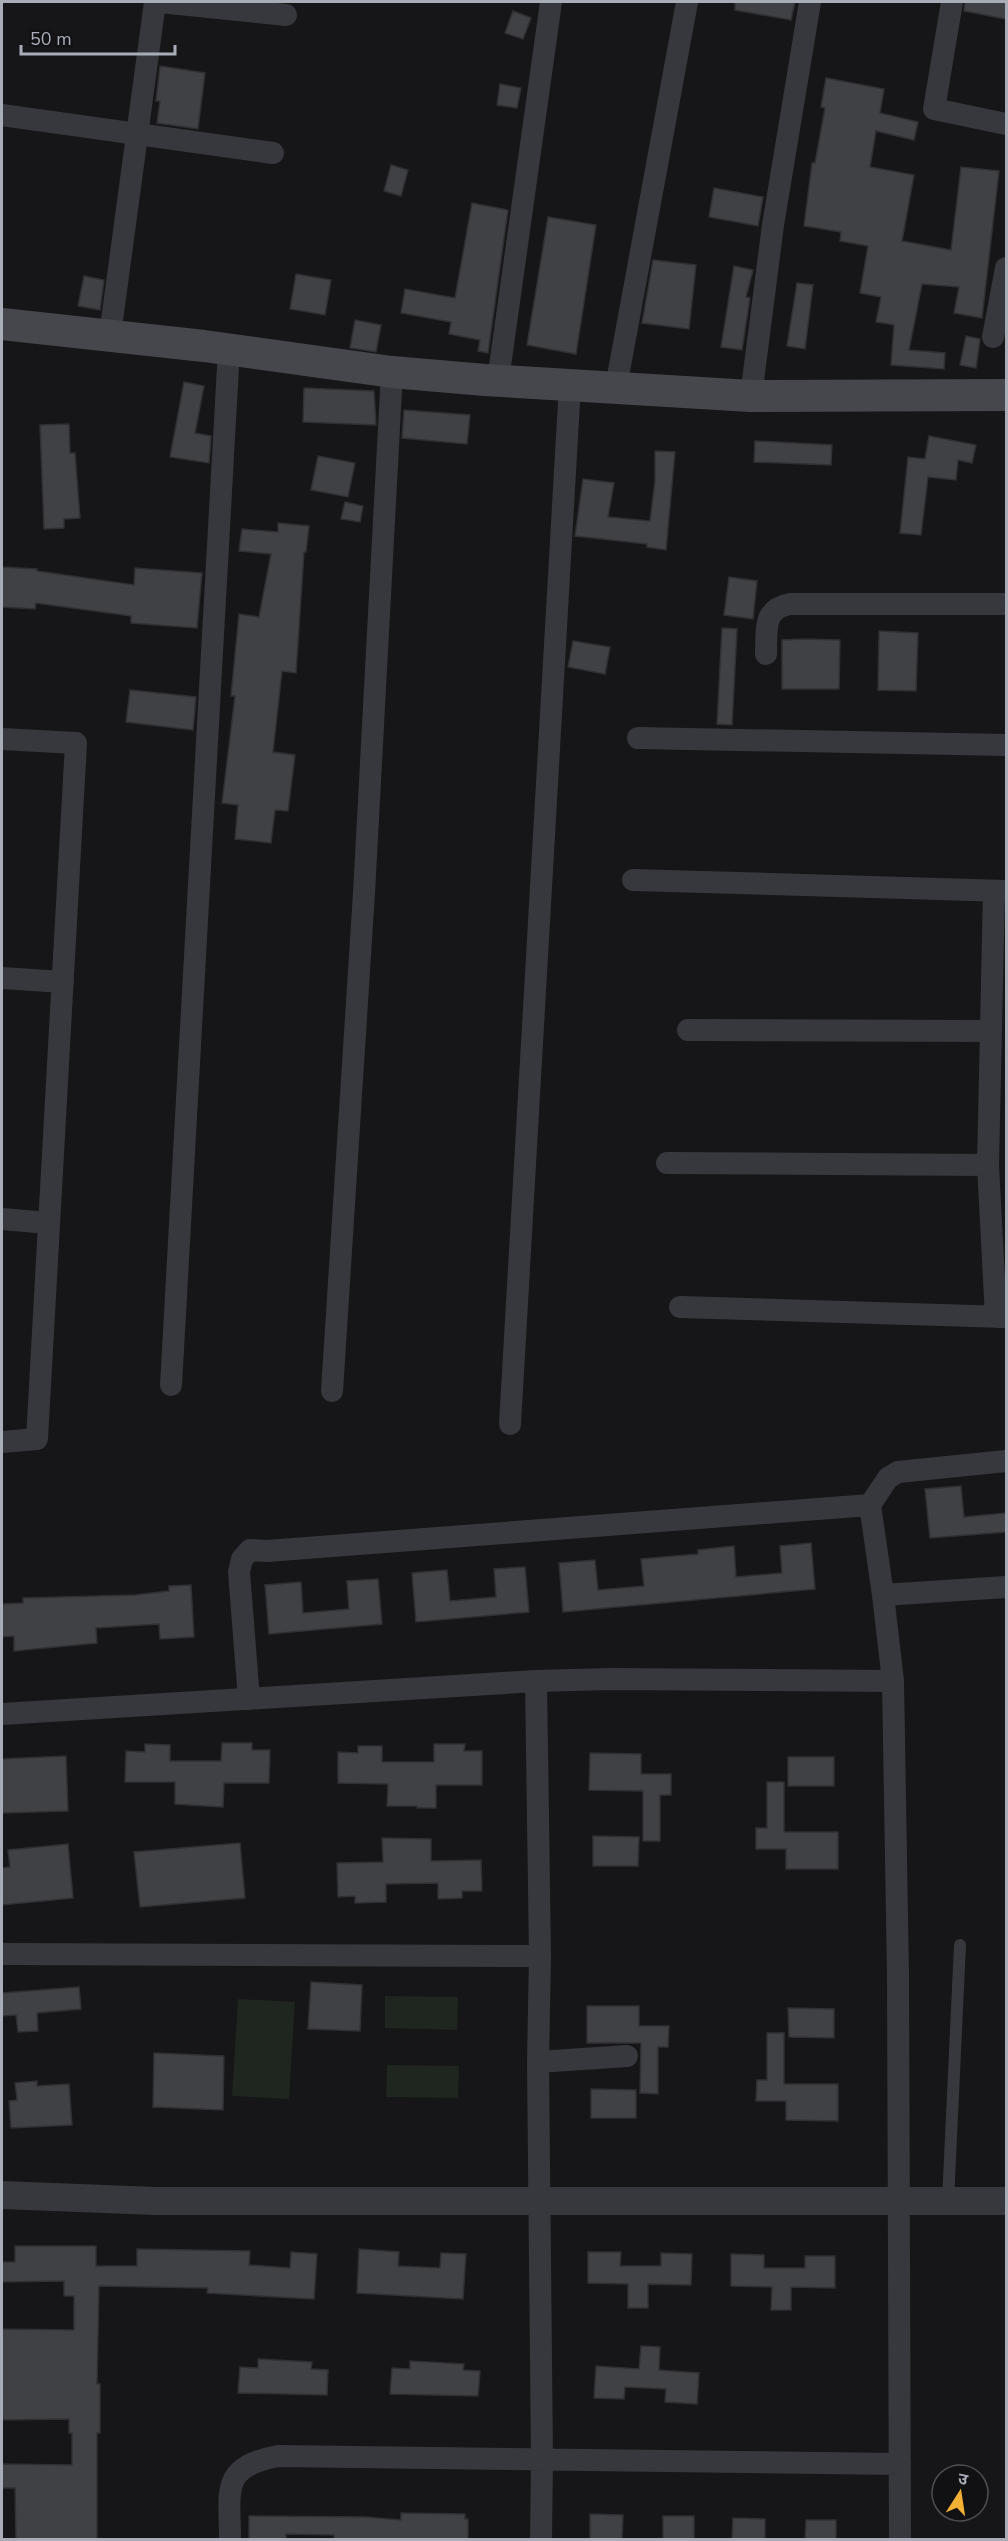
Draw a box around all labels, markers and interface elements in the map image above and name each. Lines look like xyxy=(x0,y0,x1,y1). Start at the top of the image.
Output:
scale bar xyxy=(21,18,176,56)
text: 50 m xyxy=(30,27,72,51)
north arrow xyxy=(930,2463,990,2523)
text: उ xyxy=(956,2468,970,2491)

